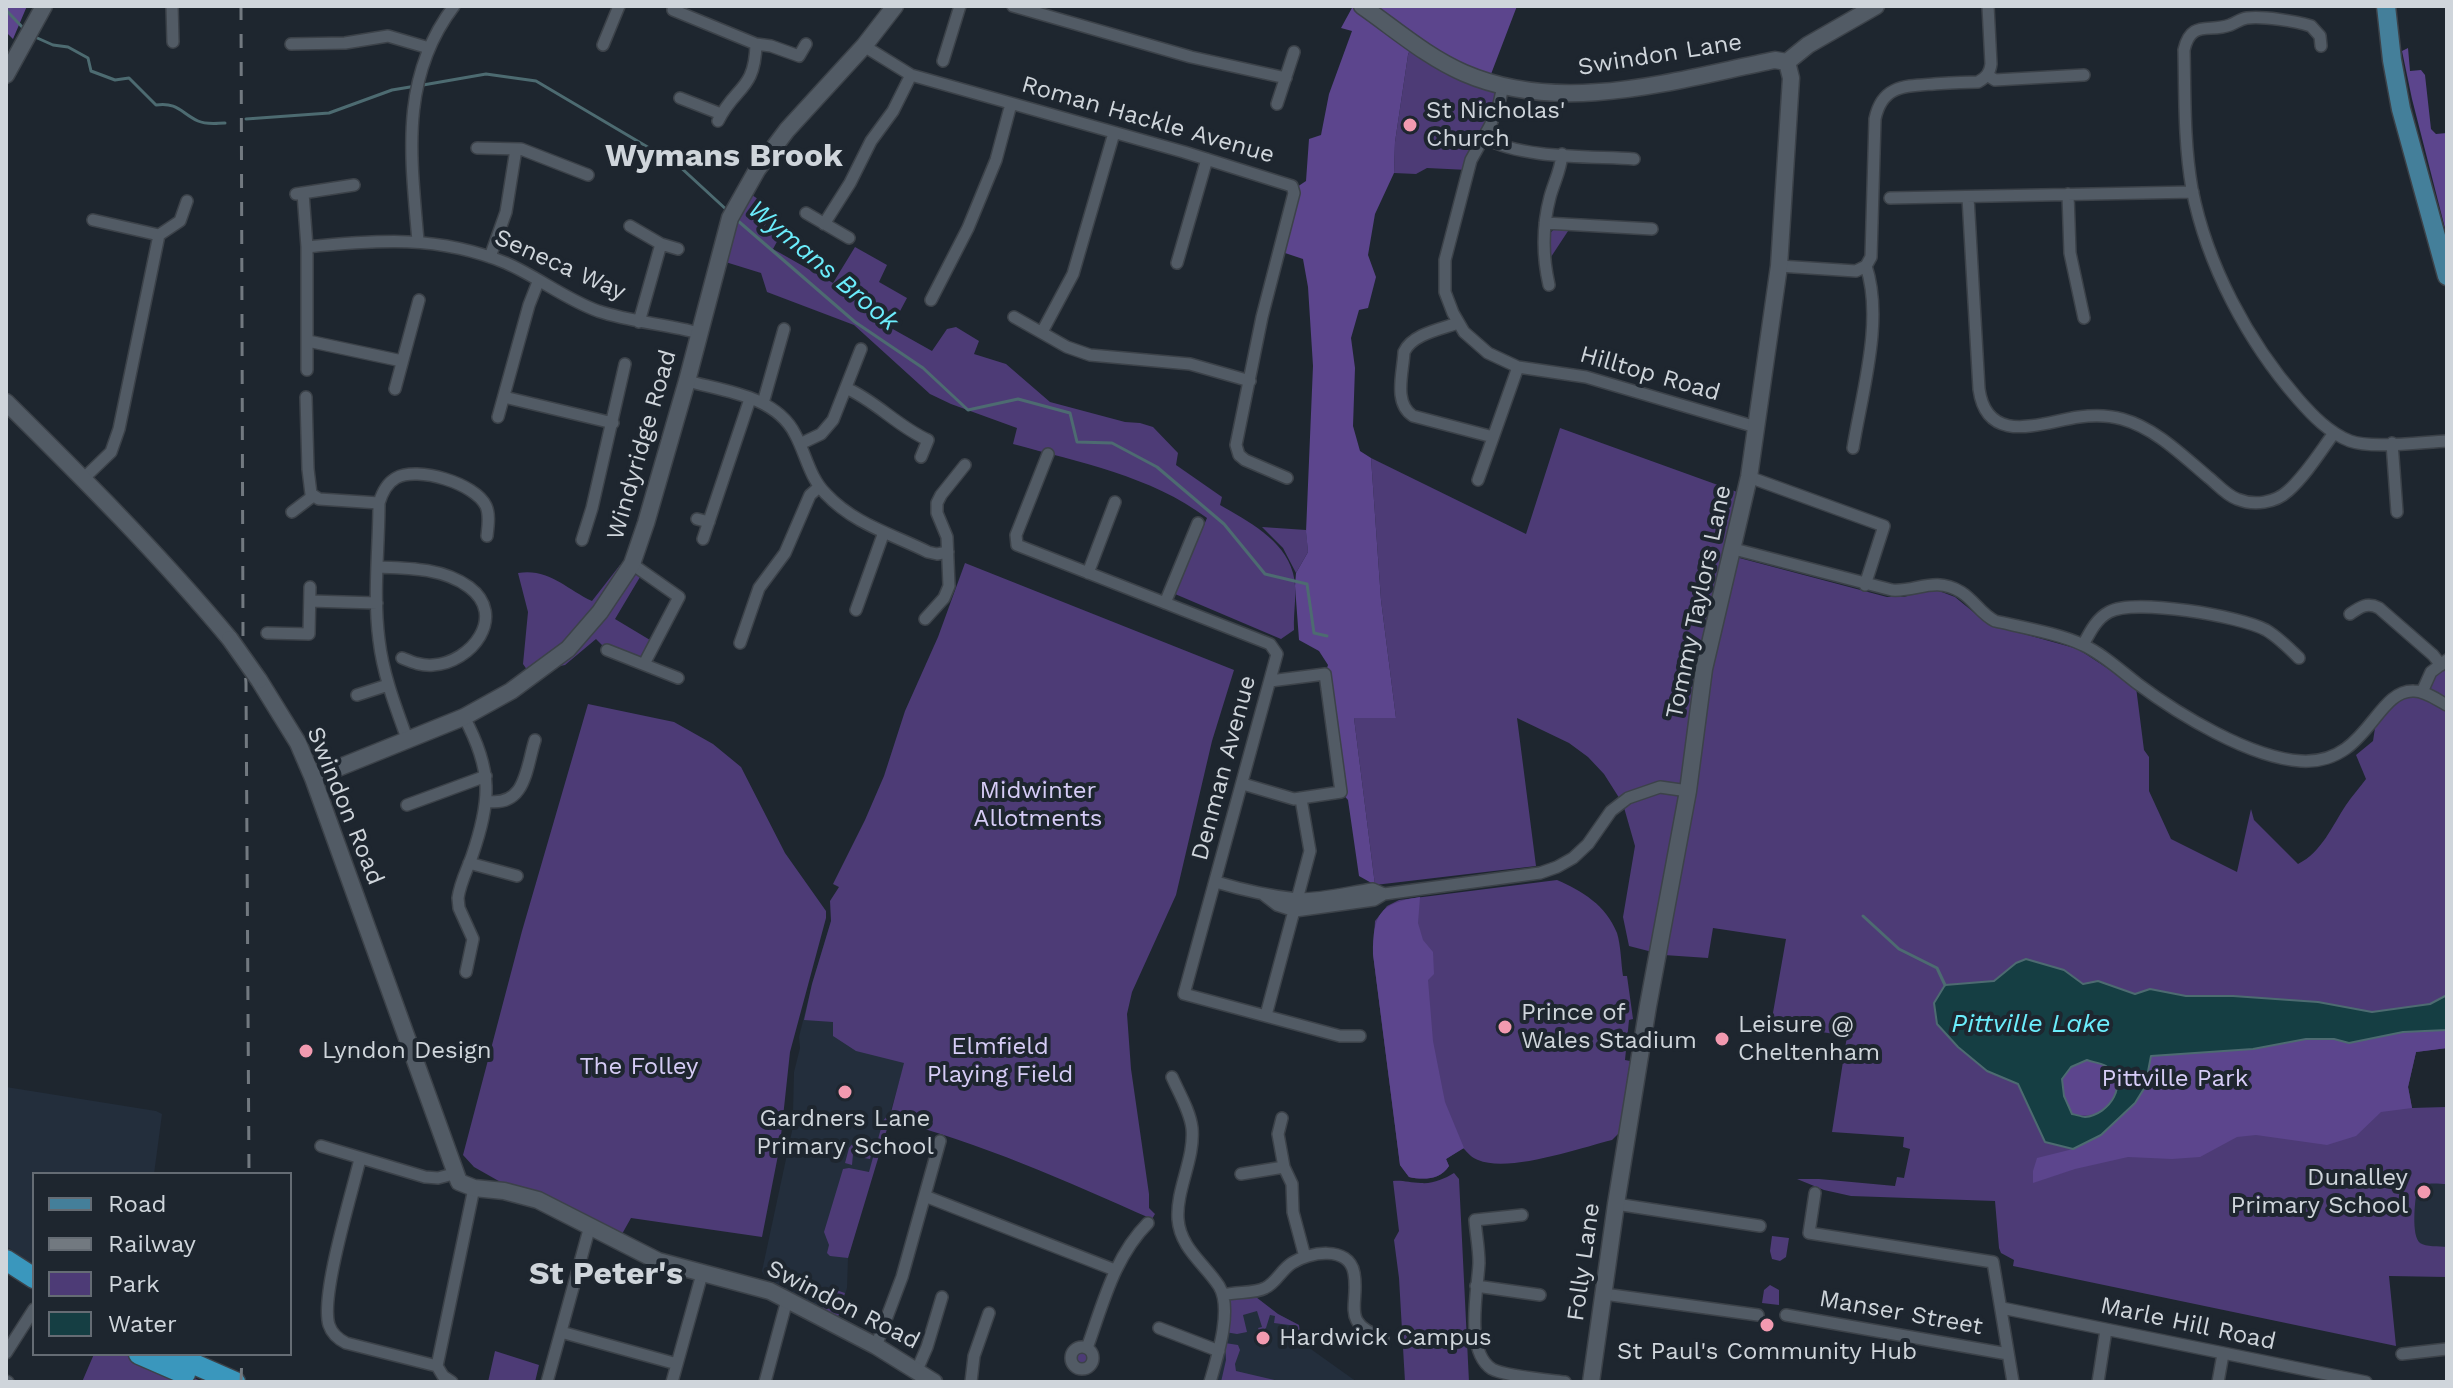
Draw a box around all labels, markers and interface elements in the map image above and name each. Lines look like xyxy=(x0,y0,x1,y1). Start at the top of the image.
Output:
street label: Swindon Lane xyxy=(1576,28,1744,82)
street label: Roman Hackle Avenue xyxy=(1018,70,1278,170)
place label: St Nicholas' Church xyxy=(1426,97,1565,153)
marker: St Nicholas' Church xyxy=(1401,116,1419,134)
district label: Wymans Brook xyxy=(605,138,843,176)
water label: Wymans Brook xyxy=(741,194,905,338)
street label: Seneca Way xyxy=(490,223,630,307)
street label: Hilltop Road xyxy=(1577,340,1723,408)
street label: Windyridge Road xyxy=(601,347,683,543)
street label: Tommy Taylors Lane xyxy=(1660,483,1738,721)
street label: Denman Avenue xyxy=(1185,672,1263,864)
street label: Swindon Road xyxy=(300,723,390,889)
park label: Midwinter Allotments xyxy=(974,777,1102,833)
place label: Prince of Wales Stadium xyxy=(1521,999,1697,1055)
water label: Pittville Lake xyxy=(1951,1008,2111,1040)
place label: Leisure @ Cheltenham xyxy=(1738,1011,1880,1067)
marker: Prince of Wales Stadium xyxy=(1496,1018,1514,1036)
marker: Leisure @ Cheltenham xyxy=(1713,1030,1731,1048)
park label: Elmfield Playing Field xyxy=(927,1033,1073,1089)
place label: Lyndon Design xyxy=(322,1037,492,1065)
marker: Lyndon Design xyxy=(297,1042,315,1060)
park label: The Folley xyxy=(580,1053,698,1081)
park label: Pittville Park xyxy=(2102,1065,2248,1093)
marker: Gardners Lane Primary School xyxy=(836,1083,854,1101)
place label: Gardners Lane Primary School xyxy=(756,1105,934,1161)
place label: Dunalley Primary School xyxy=(2231,1164,2408,1220)
legend xyxy=(32,1172,292,1356)
marker: Dunalley Primary School xyxy=(2415,1183,2433,1201)
text: Road xyxy=(108,1190,167,1218)
street label: Folly Lane xyxy=(1561,1201,1607,1323)
text: Railway xyxy=(108,1230,196,1258)
street label: Swindon Road xyxy=(762,1254,924,1356)
district label: St Peter's xyxy=(529,1256,683,1294)
text: Park xyxy=(108,1270,160,1298)
street label: Manser Street xyxy=(1817,1284,1985,1342)
street label: Marle Hill Road xyxy=(2098,1291,2278,1357)
text: Water xyxy=(108,1310,177,1338)
marker: St Paul's Community Hub xyxy=(1758,1316,1776,1334)
place label: Hardwick Campus xyxy=(1279,1324,1492,1352)
marker: Hardwick Campus xyxy=(1254,1329,1272,1347)
place label: St Paul's Community Hub xyxy=(1617,1338,1917,1366)

